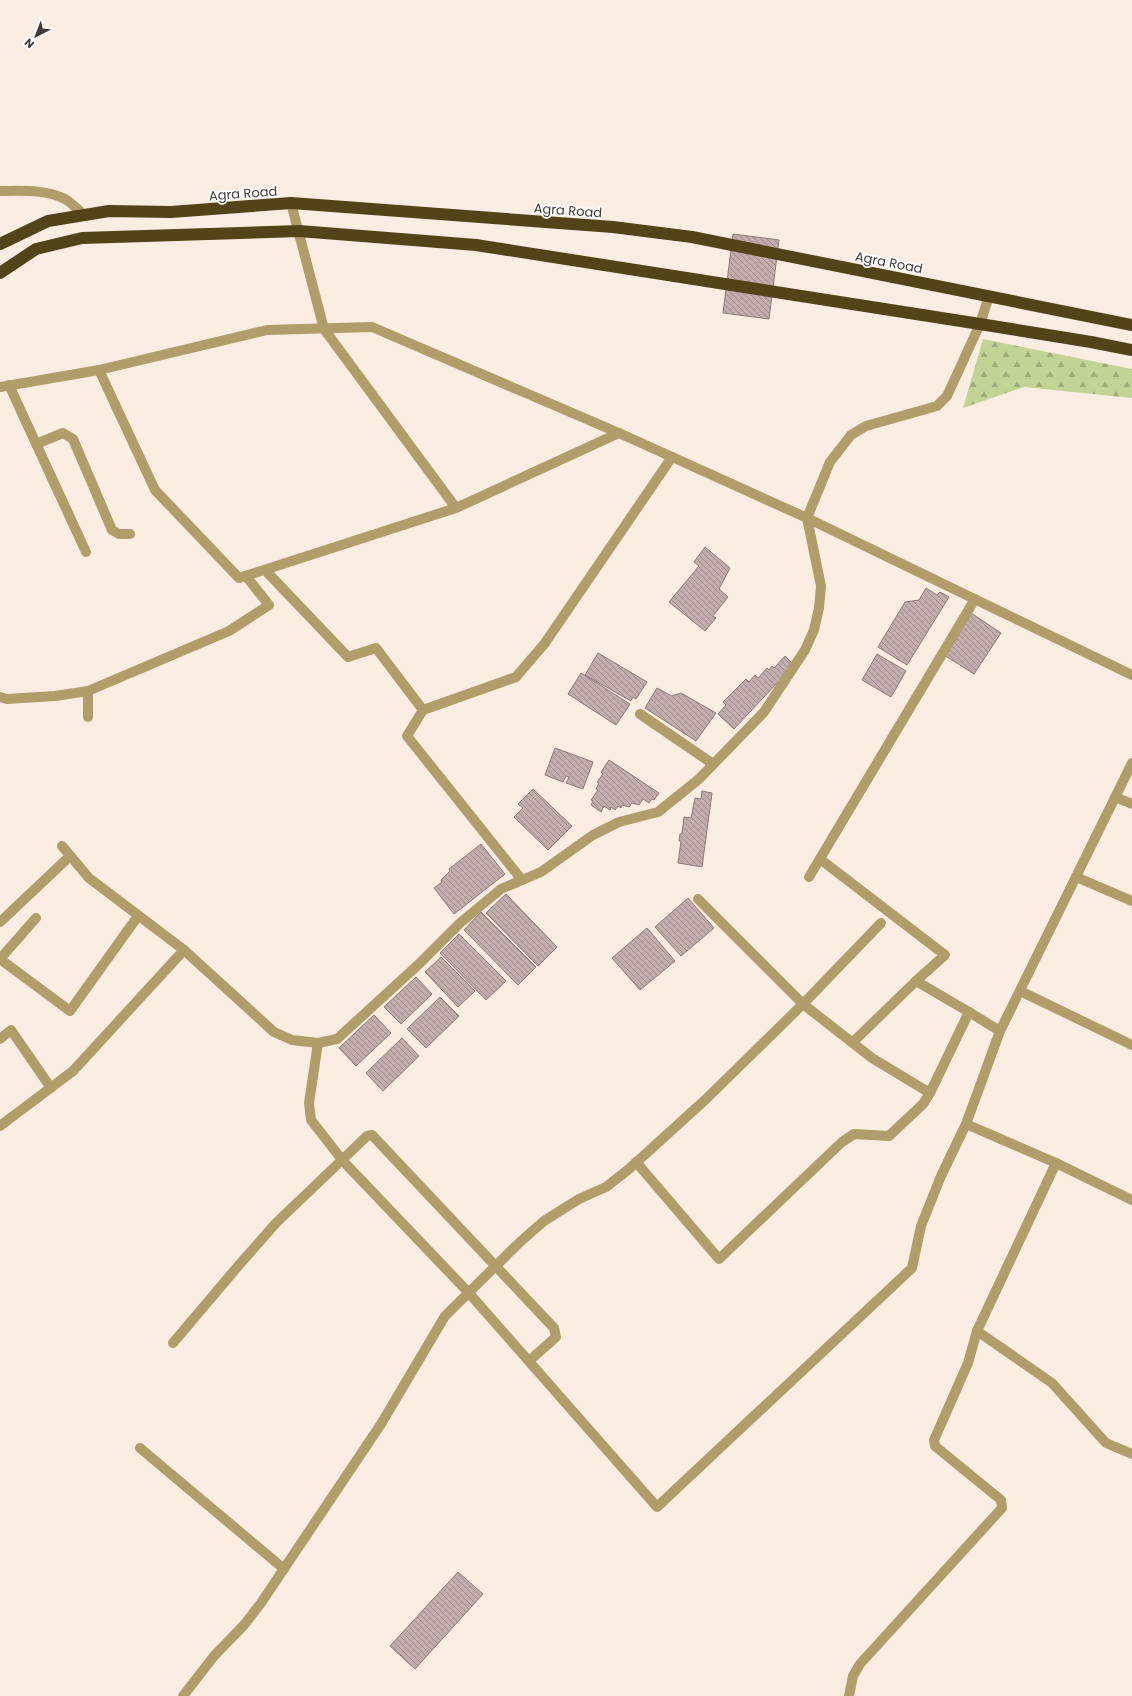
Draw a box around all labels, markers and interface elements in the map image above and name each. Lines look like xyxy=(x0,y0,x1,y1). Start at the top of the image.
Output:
north arrow xyxy=(16,16,56,56)
text: N xyxy=(21,35,38,52)
street label: Agra Road xyxy=(208,182,278,205)
street label: Agra Road xyxy=(533,199,603,222)
street label: Agra Road xyxy=(853,247,924,278)

